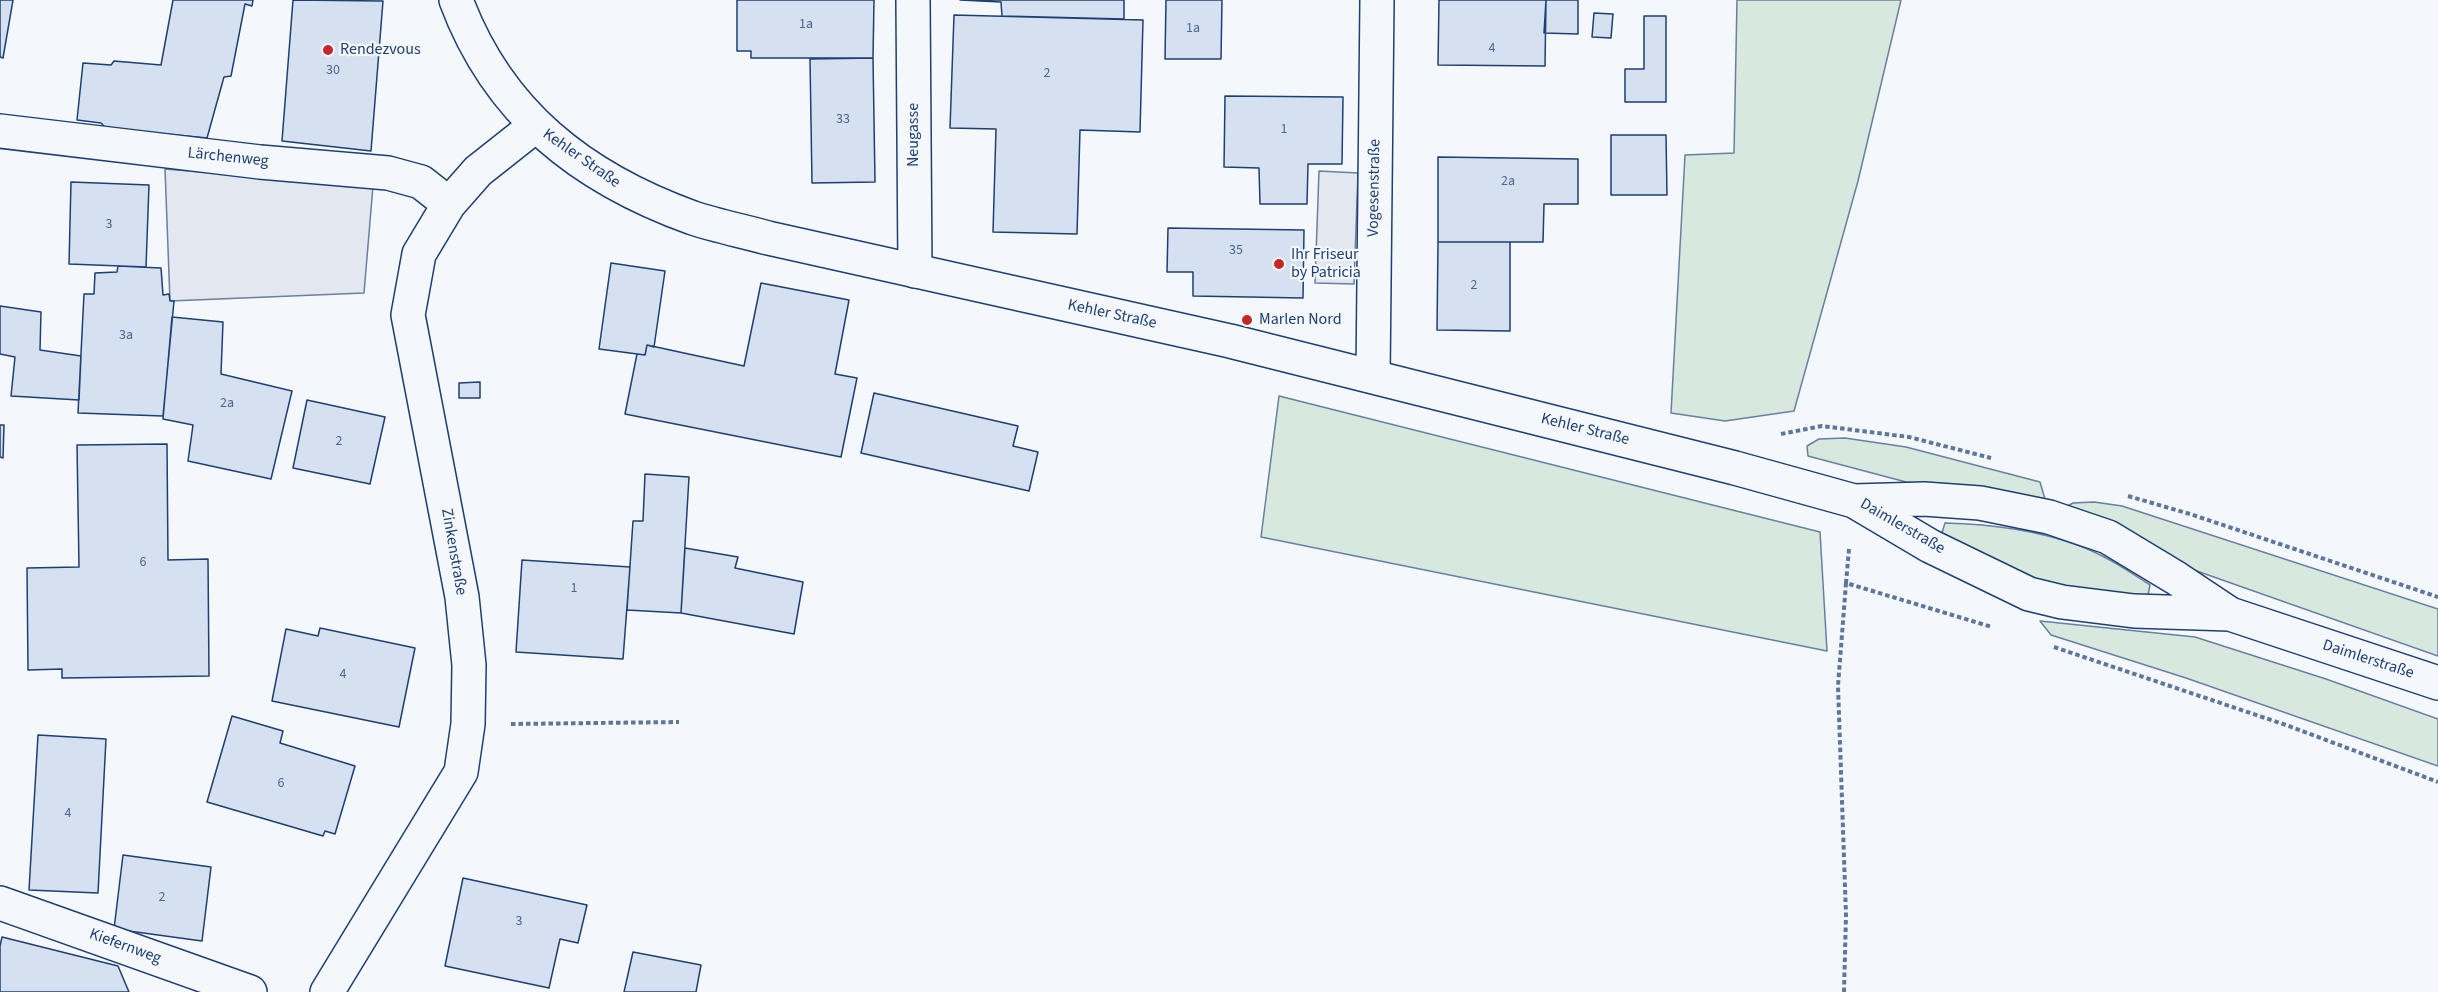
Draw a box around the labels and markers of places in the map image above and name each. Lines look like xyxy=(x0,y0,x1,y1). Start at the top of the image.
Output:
place label: Rendezvous xyxy=(340,40,421,60)
marker: Rendezvous xyxy=(321,43,335,57)
place label: Ihr Friseur by Patricia xyxy=(1291,245,1361,283)
marker: Ihr Friseur by Patricia xyxy=(1272,257,1286,271)
place label: Marlen Nord xyxy=(1259,310,1342,330)
marker: Marlen Nord xyxy=(1240,313,1254,327)

